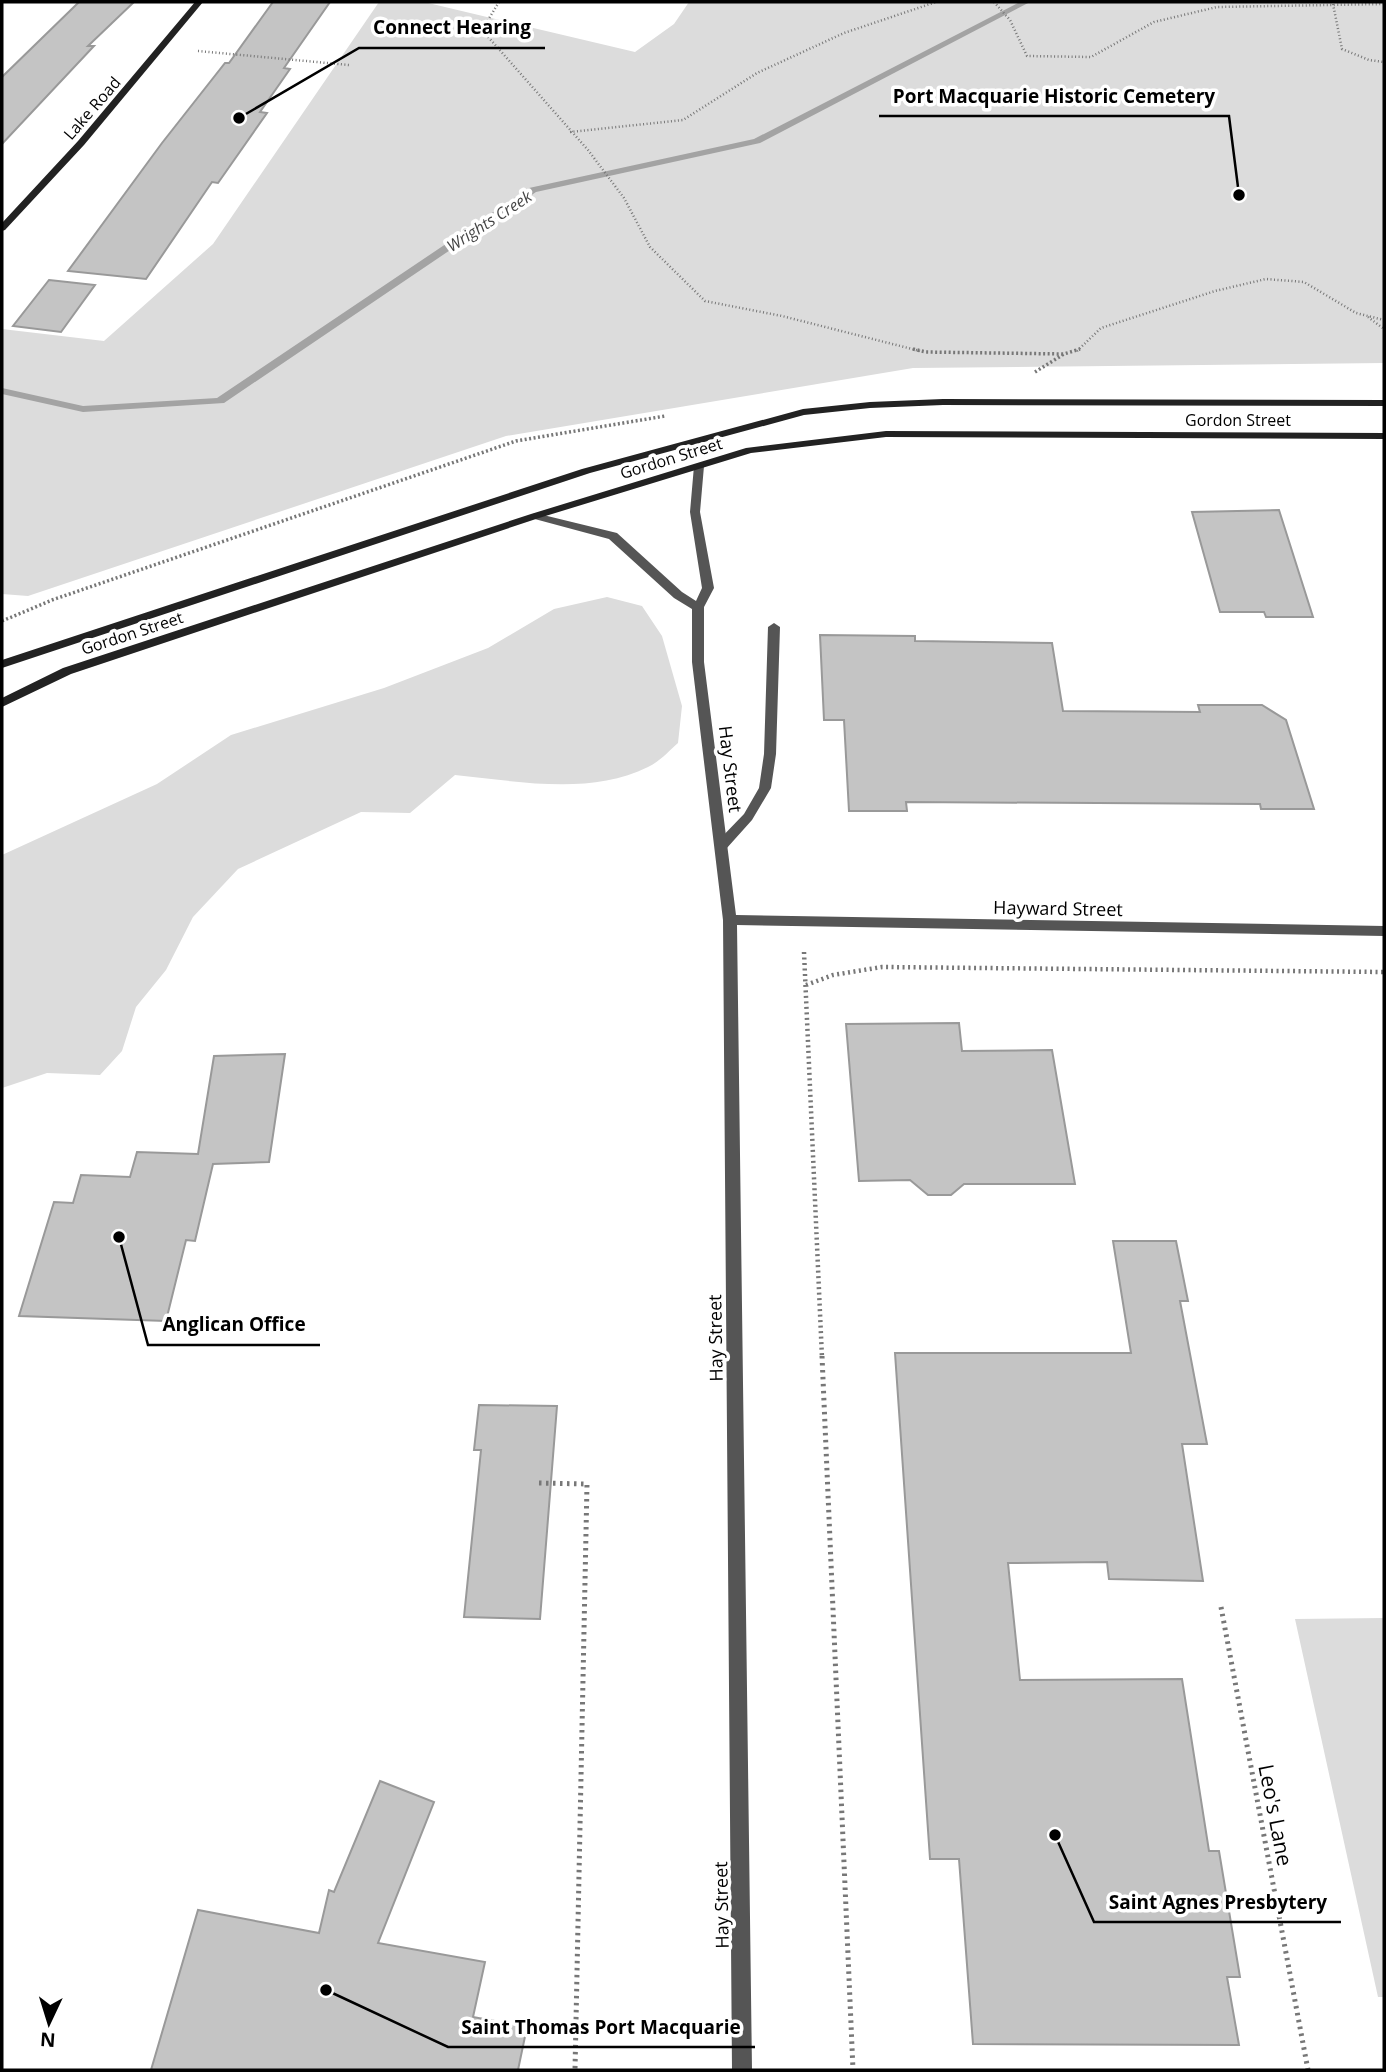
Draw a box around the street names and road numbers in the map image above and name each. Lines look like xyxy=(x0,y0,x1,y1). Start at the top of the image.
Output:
street label: Lake Road xyxy=(58,72,126,144)
street label: Gordon Street xyxy=(1185,409,1291,431)
street label: Gordon Street xyxy=(617,432,725,484)
street label: Gordon Street xyxy=(78,606,186,660)
street label: Hay Street xyxy=(714,724,748,814)
street label: Hayward Street xyxy=(993,895,1123,921)
street label: Hay Street xyxy=(702,1294,728,1382)
street label: Leo's Lane xyxy=(1252,1762,1300,1868)
street label: Hay Street xyxy=(708,1861,734,1949)

